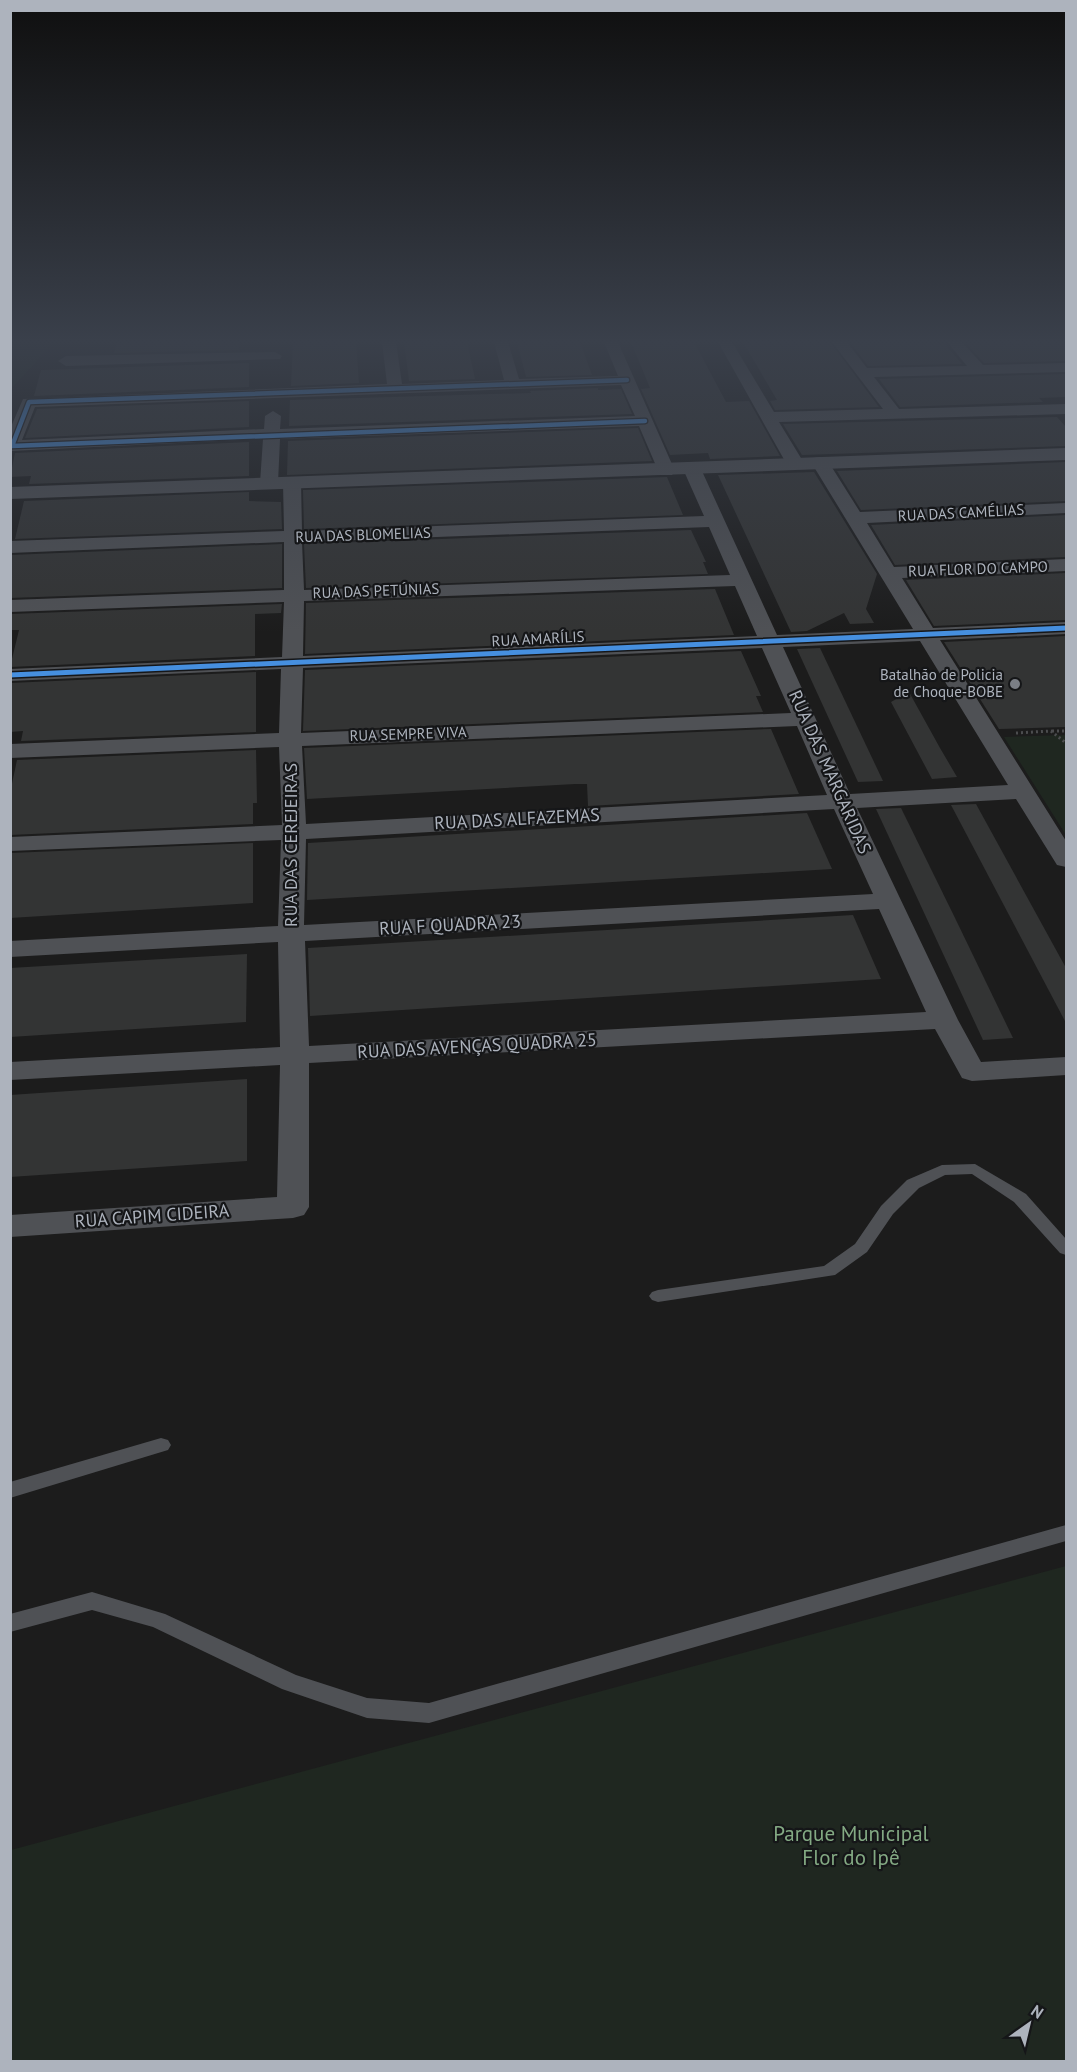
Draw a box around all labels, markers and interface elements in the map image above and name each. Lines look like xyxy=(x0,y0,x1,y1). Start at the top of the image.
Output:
street label: RUA DAS CAMÉLIAS xyxy=(897,500,1025,525)
street label: RUA DAS BLOMELIAS xyxy=(295,523,431,546)
street label: RUA FLOR DO CAMPO xyxy=(908,557,1048,580)
street label: RUA DAS PETÚNIAS xyxy=(312,579,440,602)
street label: RUA AMARÍLIS xyxy=(491,627,585,650)
place label: Batalhão de Policia de Choque-BOBE xyxy=(880,665,1003,701)
marker: Batalhão de Policia de Choque-BOBE xyxy=(1008,677,1022,691)
street label: RUA DAS MARGARIDAS xyxy=(784,686,877,857)
street label: RUA SEMPRE VIVA xyxy=(349,722,467,745)
street label: RUA DAS CEREJEIRAS xyxy=(279,763,302,927)
street label: RUA DAS ALFAZEMAS xyxy=(434,803,600,834)
street label: RUA F QUADRA 23 xyxy=(378,909,521,940)
street label: RUA DAS AVENÇAS QUADRA 25 xyxy=(357,1028,597,1063)
street label: RUA CAPIM CIDEIRA xyxy=(74,1199,230,1232)
park label: Parque Municipal Flor do Ipê xyxy=(773,1820,929,1871)
north arrow xyxy=(999,1994,1059,2054)
text: N xyxy=(1027,2000,1047,2023)

